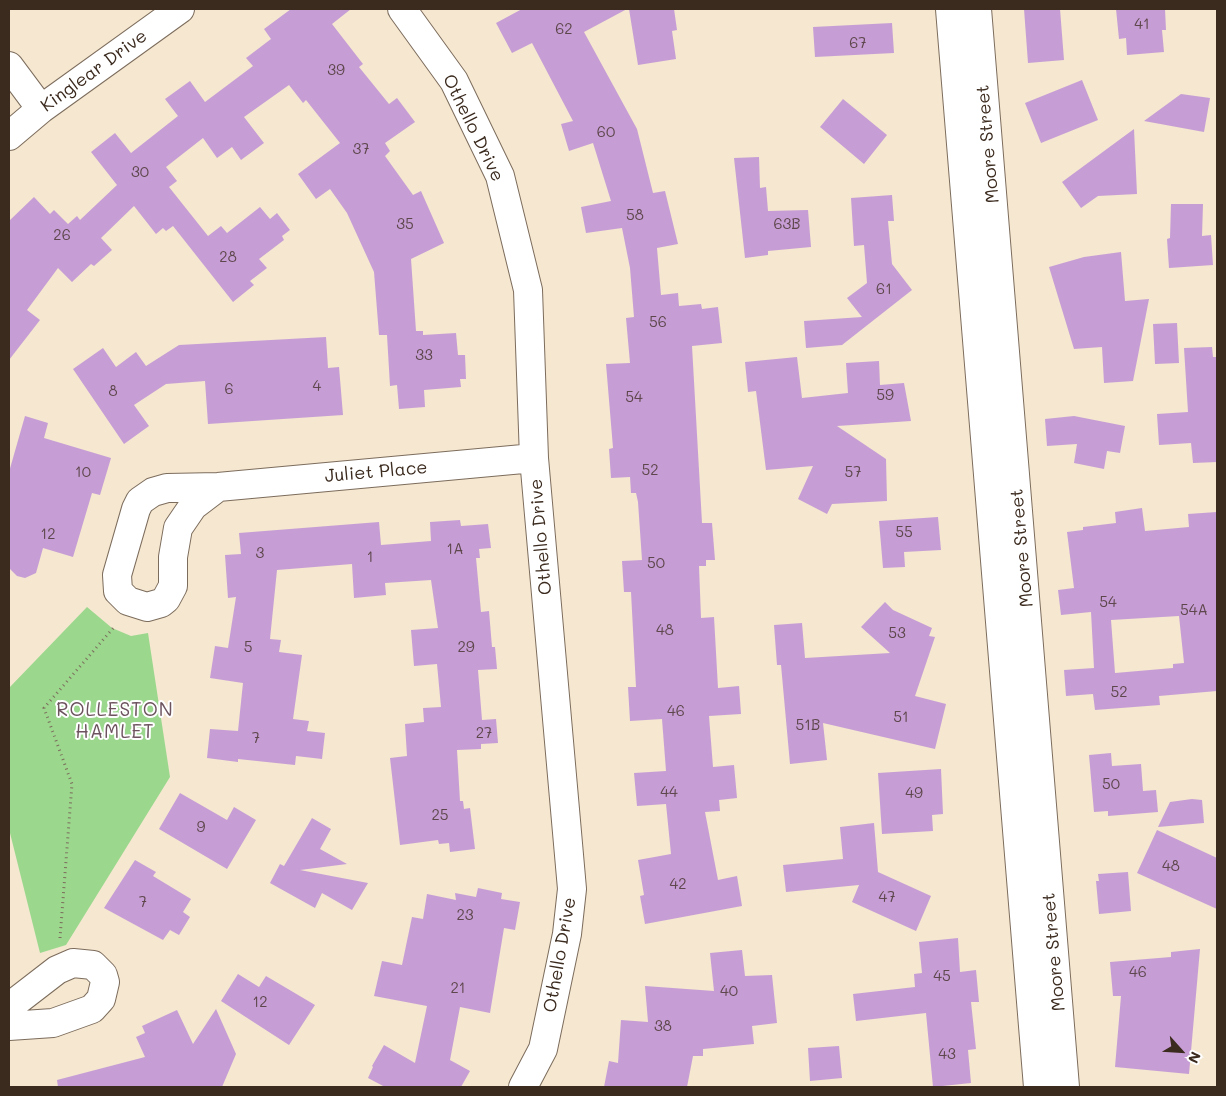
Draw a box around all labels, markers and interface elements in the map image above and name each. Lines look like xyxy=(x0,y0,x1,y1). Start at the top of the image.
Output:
house number: 41 xyxy=(1134,15,1150,33)
house number: 62 xyxy=(555,20,573,38)
street label: Kinglear Drive xyxy=(37,25,151,117)
house number: 67 xyxy=(849,34,867,52)
house number: 39 xyxy=(327,61,345,79)
street label: Othello Drive xyxy=(438,71,508,185)
street label: Moore Street xyxy=(972,84,1004,204)
house number: 60 xyxy=(597,123,615,141)
house number: 37 xyxy=(352,140,370,158)
house number: 30 xyxy=(131,163,149,181)
house number: 58 xyxy=(626,206,644,224)
house number: 35 xyxy=(396,215,414,233)
house number: 63B xyxy=(773,215,801,233)
house number: 26 xyxy=(53,226,71,244)
house number: 28 xyxy=(219,248,237,266)
house number: 61 xyxy=(876,280,892,298)
house number: 56 xyxy=(649,313,667,331)
house number: 33 xyxy=(415,346,433,364)
house number: 4 xyxy=(313,377,321,395)
house number: 6 xyxy=(224,380,234,398)
house number: 8 xyxy=(108,382,118,400)
house number: 59 xyxy=(876,386,894,404)
house number: 54 xyxy=(625,388,643,406)
street label: Juliet Place xyxy=(324,457,428,487)
house number: 52 xyxy=(641,461,659,479)
house number: 10 xyxy=(75,463,91,481)
house number: 57 xyxy=(844,463,862,481)
street label: Othello Drive xyxy=(525,478,557,596)
street label: Moore Street xyxy=(1006,488,1038,608)
house number: 55 xyxy=(895,523,913,541)
house number: 12 xyxy=(40,525,56,543)
house number: 1A xyxy=(446,540,464,558)
house number: 3 xyxy=(256,544,264,562)
house number: 1 xyxy=(367,548,373,566)
house number: 50 xyxy=(647,554,665,572)
house number: 54 xyxy=(1099,593,1117,611)
house number: 54A xyxy=(1180,601,1208,619)
house number: 48 xyxy=(656,621,674,639)
house number: 53 xyxy=(888,624,906,642)
house number: 5 xyxy=(244,638,252,656)
house number: 29 xyxy=(457,638,475,656)
house number: 52 xyxy=(1110,683,1128,701)
district label: ROLLESTON HAMLET xyxy=(55,699,175,743)
house number: 46 xyxy=(667,702,685,720)
house number: 51 xyxy=(893,708,909,726)
house number: 51B xyxy=(796,716,820,734)
house number: 27 xyxy=(476,724,492,742)
house number: 7 xyxy=(252,729,260,747)
house number: 50 xyxy=(1102,775,1120,793)
house number: 44 xyxy=(660,783,678,801)
house number: 49 xyxy=(905,784,923,802)
house number: 25 xyxy=(431,806,449,824)
house number: 9 xyxy=(197,818,205,836)
house number: 48 xyxy=(1162,857,1180,875)
house number: 42 xyxy=(669,875,687,893)
house number: 47 xyxy=(878,888,896,906)
street label: Moore Street xyxy=(1038,892,1070,1012)
house number: 7 xyxy=(139,893,147,911)
street label: Othello Drive xyxy=(539,896,581,1014)
house number: 23 xyxy=(456,906,474,924)
house number: 46 xyxy=(1129,963,1147,981)
house number: 45 xyxy=(933,967,951,985)
house number: 21 xyxy=(450,979,466,997)
house number: 40 xyxy=(720,982,738,1000)
house number: 12 xyxy=(252,993,268,1011)
house number: 38 xyxy=(654,1017,672,1035)
north arrow xyxy=(1156,1026,1206,1076)
house number: 43 xyxy=(938,1045,956,1063)
text: N xyxy=(1184,1049,1206,1067)

